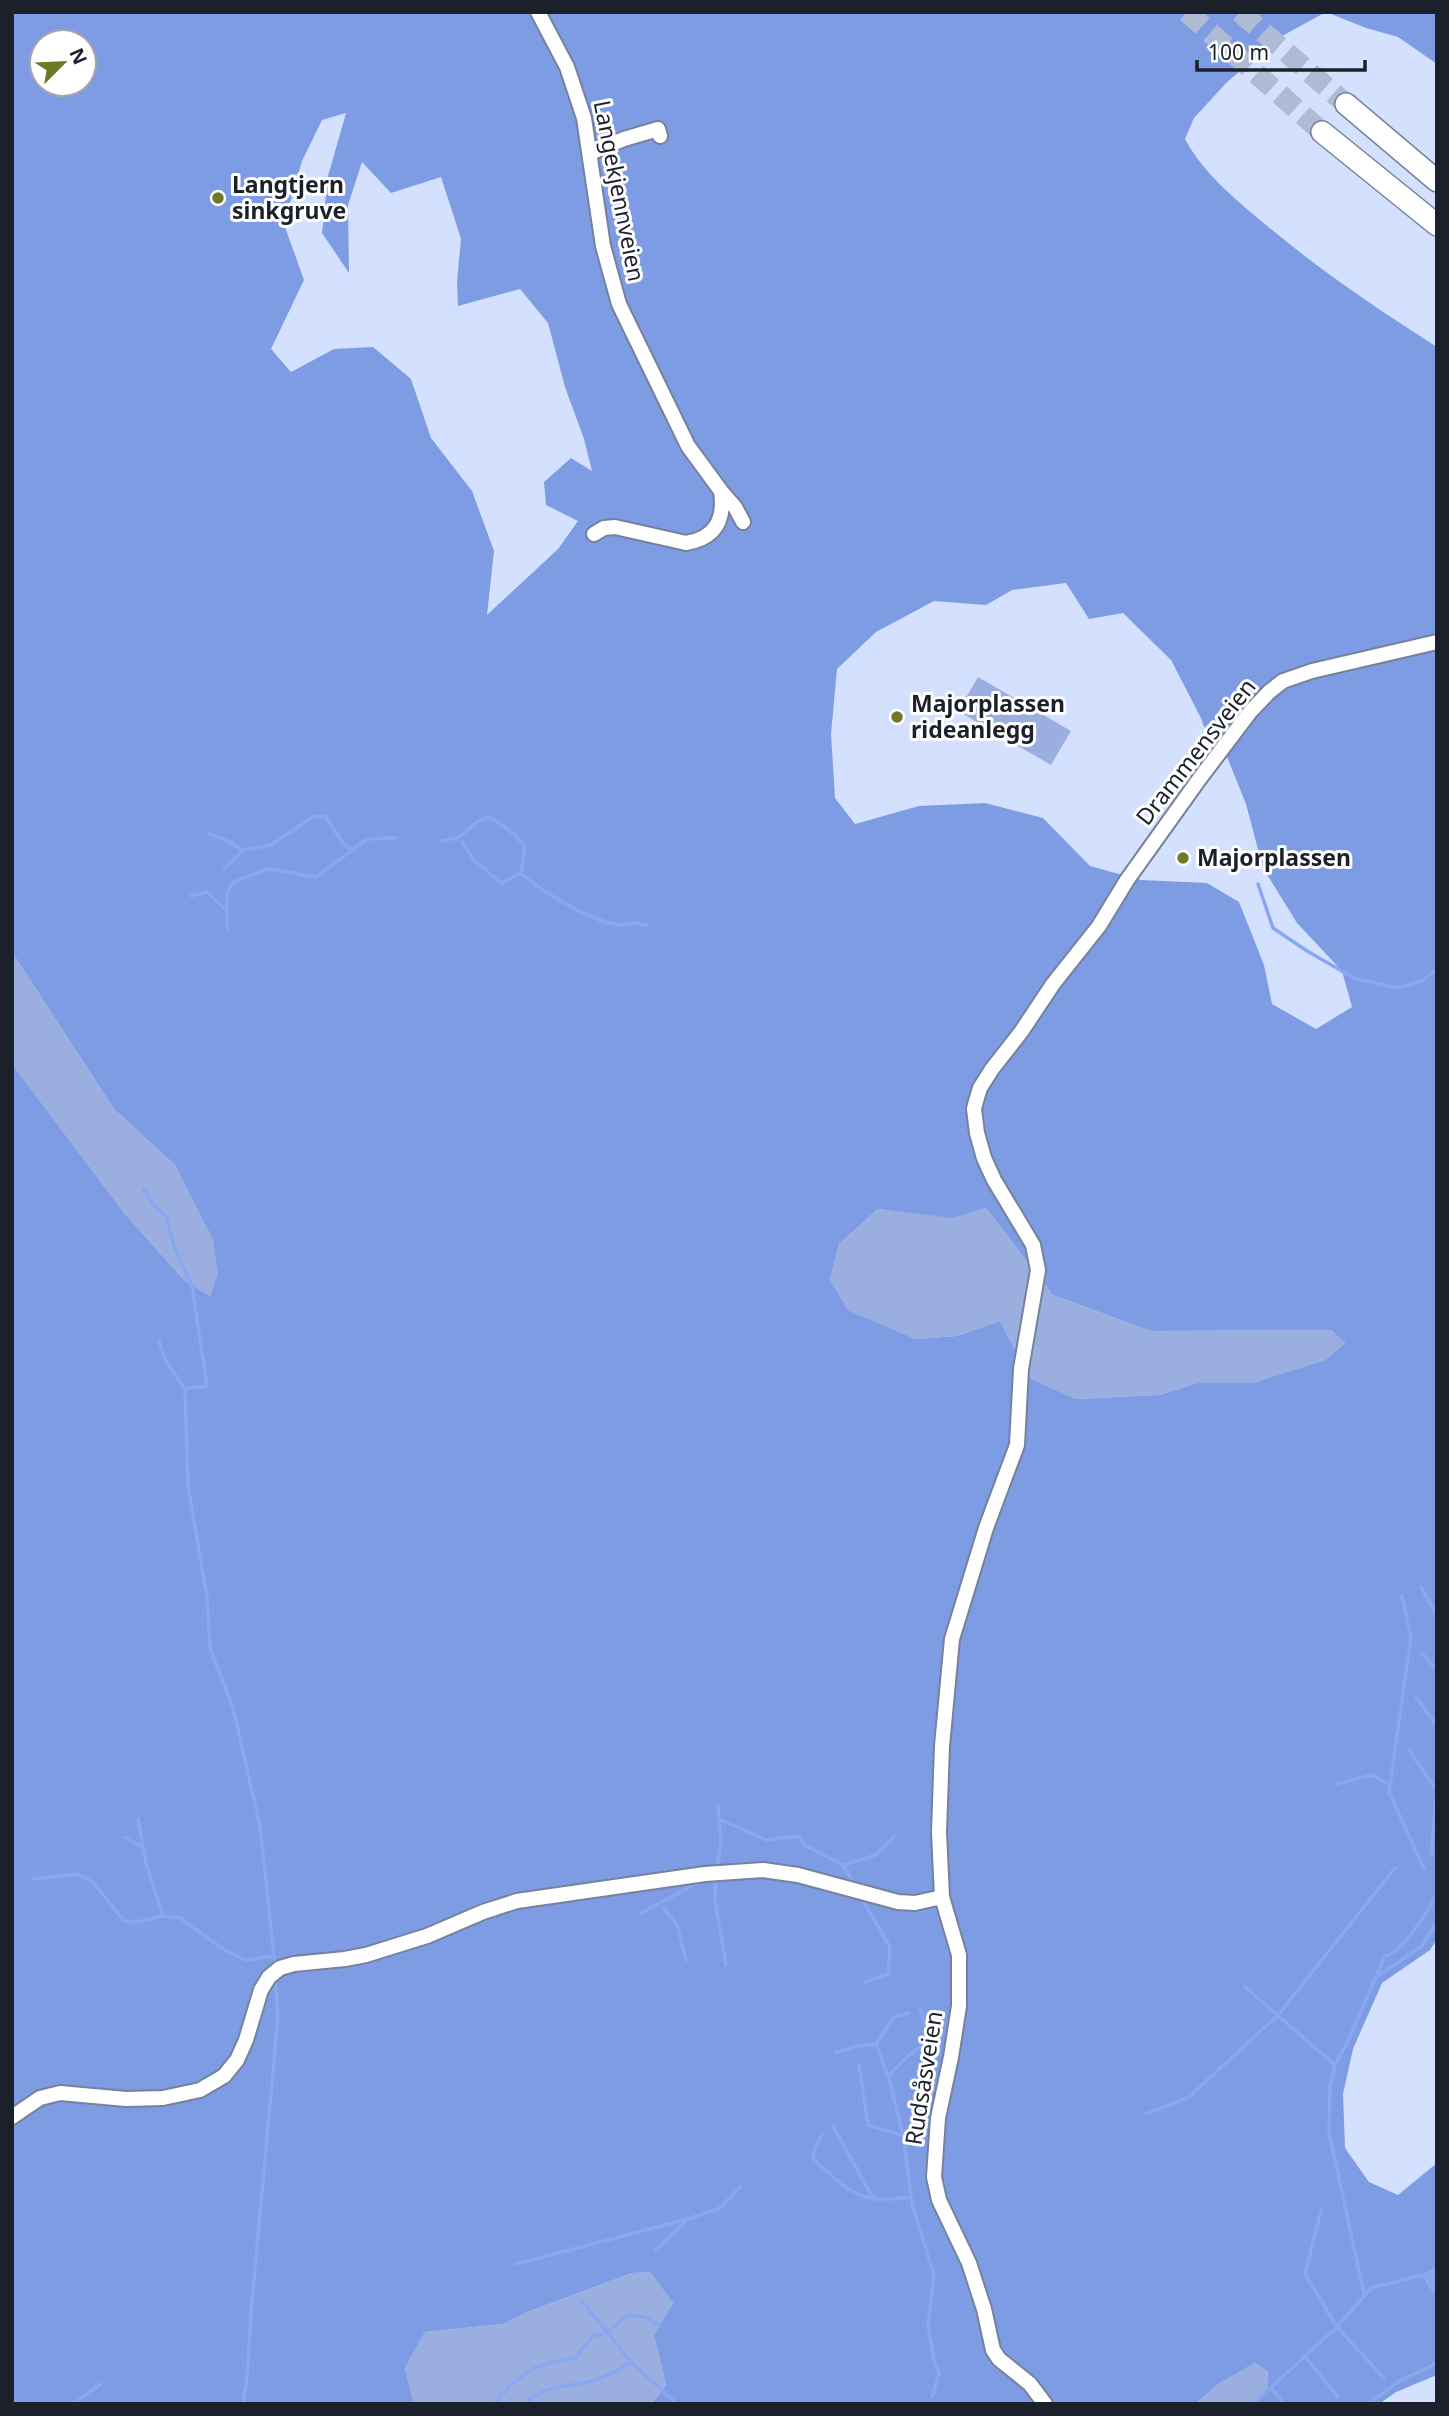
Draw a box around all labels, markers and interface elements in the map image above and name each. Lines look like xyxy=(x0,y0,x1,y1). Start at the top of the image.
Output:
north arrow xyxy=(28,28,98,98)
scale bar xyxy=(1197,28,1365,72)
text: 100 m xyxy=(1208,38,1269,66)
text: N xyxy=(64,44,94,68)
street label: Langekjennveien xyxy=(587,98,653,284)
place label: Langtjern sinkgruve xyxy=(232,168,346,226)
marker: Langtjern sinkgruve xyxy=(210,190,226,206)
street label: Drammensveien xyxy=(1128,672,1263,831)
place label: Majorplassen rideanlegg xyxy=(911,687,1065,745)
marker: Majorplassen rideanlegg xyxy=(889,709,905,725)
place label: Majorplassen xyxy=(1197,841,1351,873)
marker: Majorplassen xyxy=(1175,850,1191,866)
street label: Rudsåsveien xyxy=(897,2008,949,2147)

